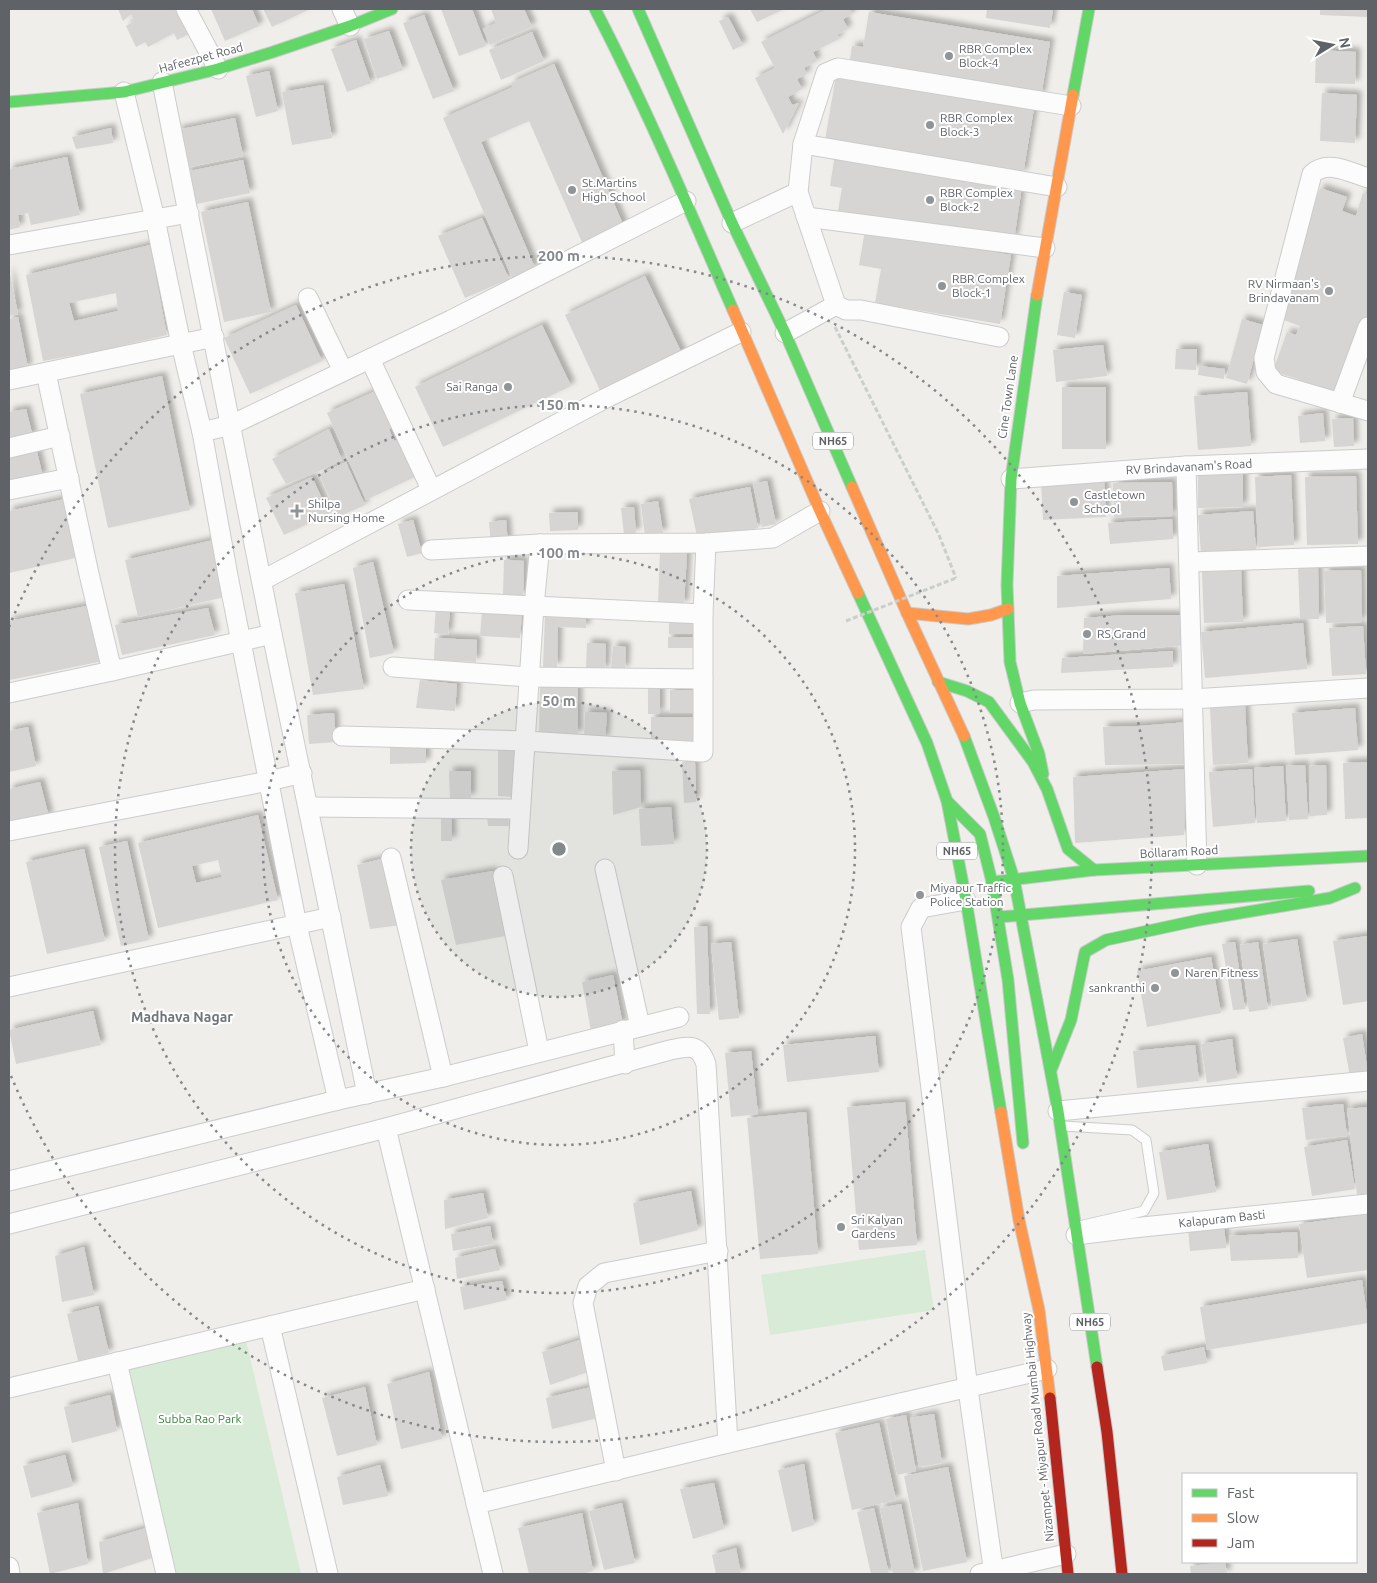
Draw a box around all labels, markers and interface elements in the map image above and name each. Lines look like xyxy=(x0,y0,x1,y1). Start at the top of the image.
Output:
north arrow xyxy=(1307,20,1357,70)
text: N xyxy=(1336,36,1354,49)
street label: Hafeezpet Road xyxy=(157,40,244,75)
place label: RBR Complex Block-4 xyxy=(959,42,1032,69)
marker: RBR Complex Block-4 xyxy=(943,50,955,62)
place label: RBR Complex Block-3 xyxy=(940,111,1013,138)
marker: RBR Complex Block-3 xyxy=(924,119,936,131)
place label: St.Martins High School xyxy=(582,176,646,203)
marker: St.Martins High School xyxy=(566,184,578,196)
place label: RBR Complex Block-2 xyxy=(940,186,1013,213)
marker: RBR Complex Block-2 xyxy=(924,194,936,206)
text: 200 m xyxy=(538,247,580,264)
place label: RBR Complex Block-1 xyxy=(952,272,1025,299)
place label: RV Nirmaan's Brindavanam xyxy=(1248,277,1319,304)
marker: RBR Complex Block-1 xyxy=(936,280,948,292)
marker: RV Nirmaan's Brindavanam xyxy=(1323,285,1335,297)
street label: Cine Town Lane xyxy=(995,354,1020,440)
place label: Sai Ranga xyxy=(446,380,498,393)
marker: Sai Ranga xyxy=(502,381,514,393)
text: 150 m xyxy=(538,396,580,413)
road number: NH65 xyxy=(813,432,853,450)
street label: RV Brindavanam's Road xyxy=(1125,457,1253,476)
place label: Castletown School xyxy=(1084,488,1145,515)
marker: Castletown School xyxy=(1068,496,1080,508)
place label: Shilpa Nursing Home xyxy=(308,497,385,524)
marker: Shilpa Nursing Home xyxy=(290,504,304,518)
text: 100 m xyxy=(538,544,580,561)
place label: RS Grand xyxy=(1097,627,1146,640)
marker: RS Grand xyxy=(1081,628,1093,640)
text: 50 m xyxy=(542,692,576,709)
centre of rings xyxy=(550,840,568,858)
road number: NH65 xyxy=(937,842,977,859)
street label: Bollaram Road xyxy=(1139,843,1219,860)
place label: Miyapur Traffic Police Station xyxy=(930,881,1011,908)
marker: Miyapur Traffic Police Station xyxy=(914,889,926,901)
place label: Naren Fitness xyxy=(1185,966,1258,979)
marker: Naren Fitness xyxy=(1169,967,1181,979)
place label: sankranthi xyxy=(1089,981,1145,994)
marker: sankranthi xyxy=(1149,982,1161,994)
district label: Madhava Nagar xyxy=(131,1009,233,1025)
street label: Kalapuram Basti xyxy=(1178,1207,1266,1230)
place label: Sri Kalyan Gardens xyxy=(851,1213,903,1240)
marker: Sri Kalyan Gardens xyxy=(835,1221,847,1233)
street label: Nizampet - Miyapur Road Mumbai Highway xyxy=(1019,1312,1056,1542)
road number: NH65 xyxy=(1070,1314,1110,1330)
park label: Subba Rao Park xyxy=(158,1412,242,1425)
legend xyxy=(1182,1473,1357,1563)
text: Fast xyxy=(1227,1484,1255,1501)
text: Slow xyxy=(1227,1509,1260,1526)
text: Jam xyxy=(1227,1534,1255,1551)

